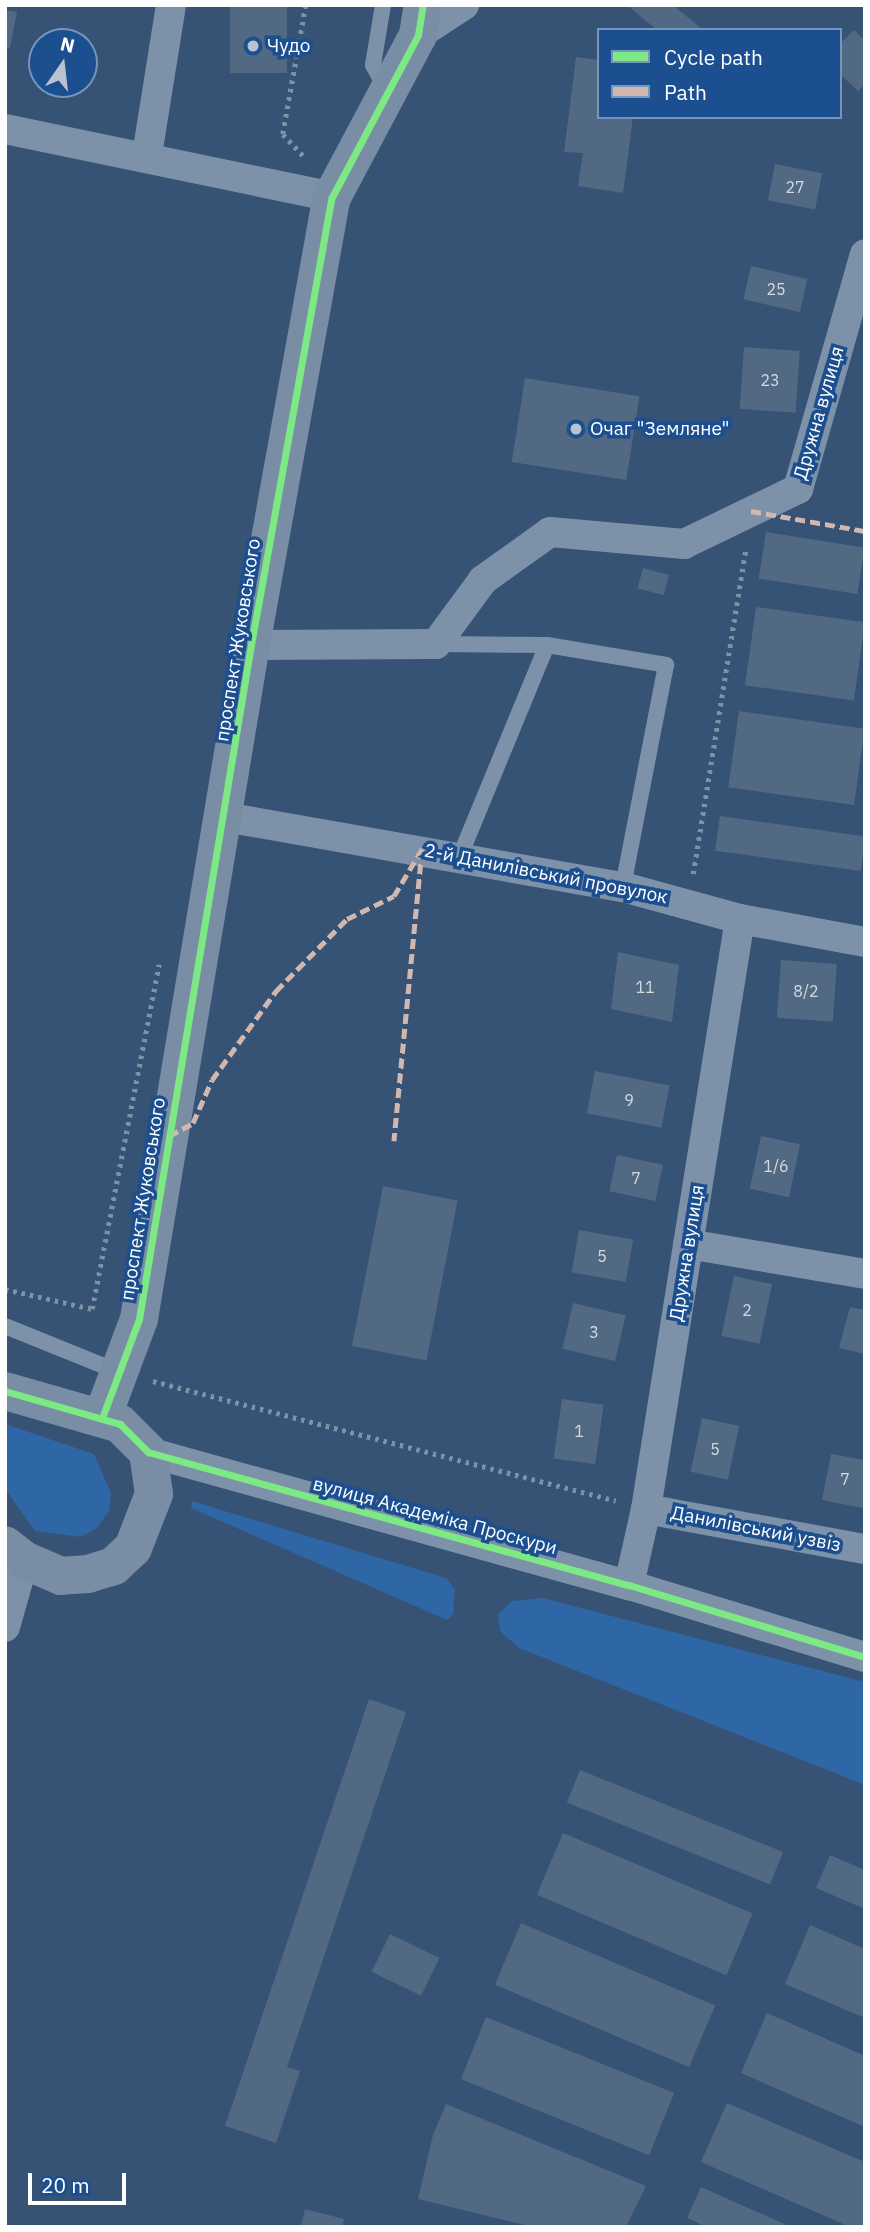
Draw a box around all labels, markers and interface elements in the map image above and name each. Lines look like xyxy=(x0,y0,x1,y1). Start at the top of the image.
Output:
north arrow xyxy=(28,28,98,98)
legend xyxy=(597,28,842,119)
text: N xyxy=(58,31,77,58)
place label: Чудо xyxy=(267,35,310,57)
marker: Чудо xyxy=(245,38,261,54)
text: Cycle path xyxy=(664,43,763,71)
text: Path xyxy=(664,78,707,106)
house number: 27 xyxy=(785,177,805,197)
house number: 25 xyxy=(766,279,786,299)
street label: Дружна вулиця xyxy=(789,344,849,482)
house number: 23 xyxy=(760,370,780,390)
place label: Очаг "Земляне" xyxy=(590,418,730,440)
marker: Очаг "Земляне" xyxy=(568,421,584,437)
street label: проспект Жуковського xyxy=(211,537,265,743)
street label: 2-й Данилівський провулок xyxy=(422,839,670,909)
house number: 11 xyxy=(635,977,655,997)
house number: 8/2 xyxy=(793,981,819,1001)
house number: 9 xyxy=(624,1090,634,1110)
street label: проспект Жуковського xyxy=(116,1096,170,1302)
house number: 1/6 xyxy=(763,1156,789,1176)
house number: 7 xyxy=(631,1168,641,1188)
street label: Дружна вулиця xyxy=(665,1183,709,1323)
house number: 5 xyxy=(597,1246,607,1266)
house number: 2 xyxy=(742,1300,752,1320)
house number: 3 xyxy=(589,1322,599,1342)
house number: 1 xyxy=(574,1421,584,1441)
house number: 5 xyxy=(710,1439,720,1459)
house number: 7 xyxy=(840,1469,850,1489)
street label: вулиця Академіка Проскури xyxy=(310,1472,560,1560)
street label: Данилівський узвіз xyxy=(669,1501,843,1557)
scale bar xyxy=(32,2158,130,2202)
text: 20 m xyxy=(41,2171,90,2199)

